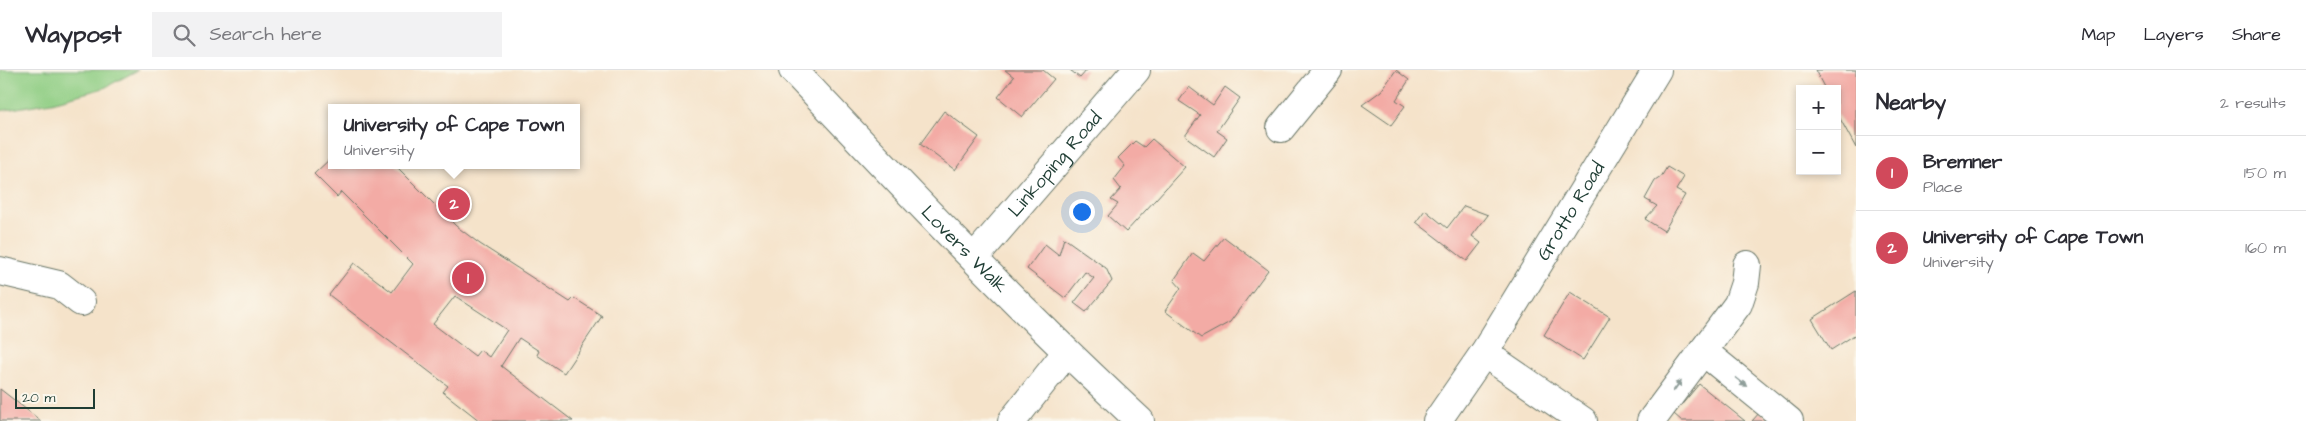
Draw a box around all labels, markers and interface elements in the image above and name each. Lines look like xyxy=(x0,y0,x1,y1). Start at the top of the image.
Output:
search box xyxy=(152,12,502,57)
text: Waypost xyxy=(25,18,122,52)
icon: search xyxy=(170,21,198,49)
text: Search here xyxy=(210,21,322,48)
text: Map xyxy=(2081,22,2115,47)
text: Layers xyxy=(2143,22,2204,47)
text: Share xyxy=(2232,22,2281,47)
map controls xyxy=(1796,85,1841,175)
button: + xyxy=(1796,85,1841,130)
text: Nearby xyxy=(1876,88,1946,117)
text: 2 results xyxy=(2220,92,2286,114)
popup xyxy=(328,104,580,169)
street label: Linkoping Road xyxy=(1002,105,1108,223)
text: University of Cape Town xyxy=(344,112,564,139)
button: − xyxy=(1796,130,1841,175)
text: University xyxy=(344,139,415,161)
text: Bremner xyxy=(1923,149,2002,176)
street label: Grotto Road xyxy=(1530,156,1612,266)
text: 1 xyxy=(1891,162,1893,184)
text: 150 m xyxy=(2244,162,2286,184)
text: Place xyxy=(1923,176,1963,198)
pin: 2 xyxy=(438,185,470,223)
street label: Lovers Walk xyxy=(915,199,1014,300)
your location xyxy=(1069,199,1095,225)
text: University of Cape Town xyxy=(1923,224,2143,251)
text: 2 xyxy=(1887,237,1897,259)
text: 160 m xyxy=(2245,237,2286,259)
text: University xyxy=(1923,251,1994,273)
pin: 1 xyxy=(452,259,484,297)
one-way arrow xyxy=(1734,376,1746,388)
one-way arrow xyxy=(1672,379,1682,393)
scale bar xyxy=(15,386,95,409)
text: 20 m xyxy=(22,388,55,408)

